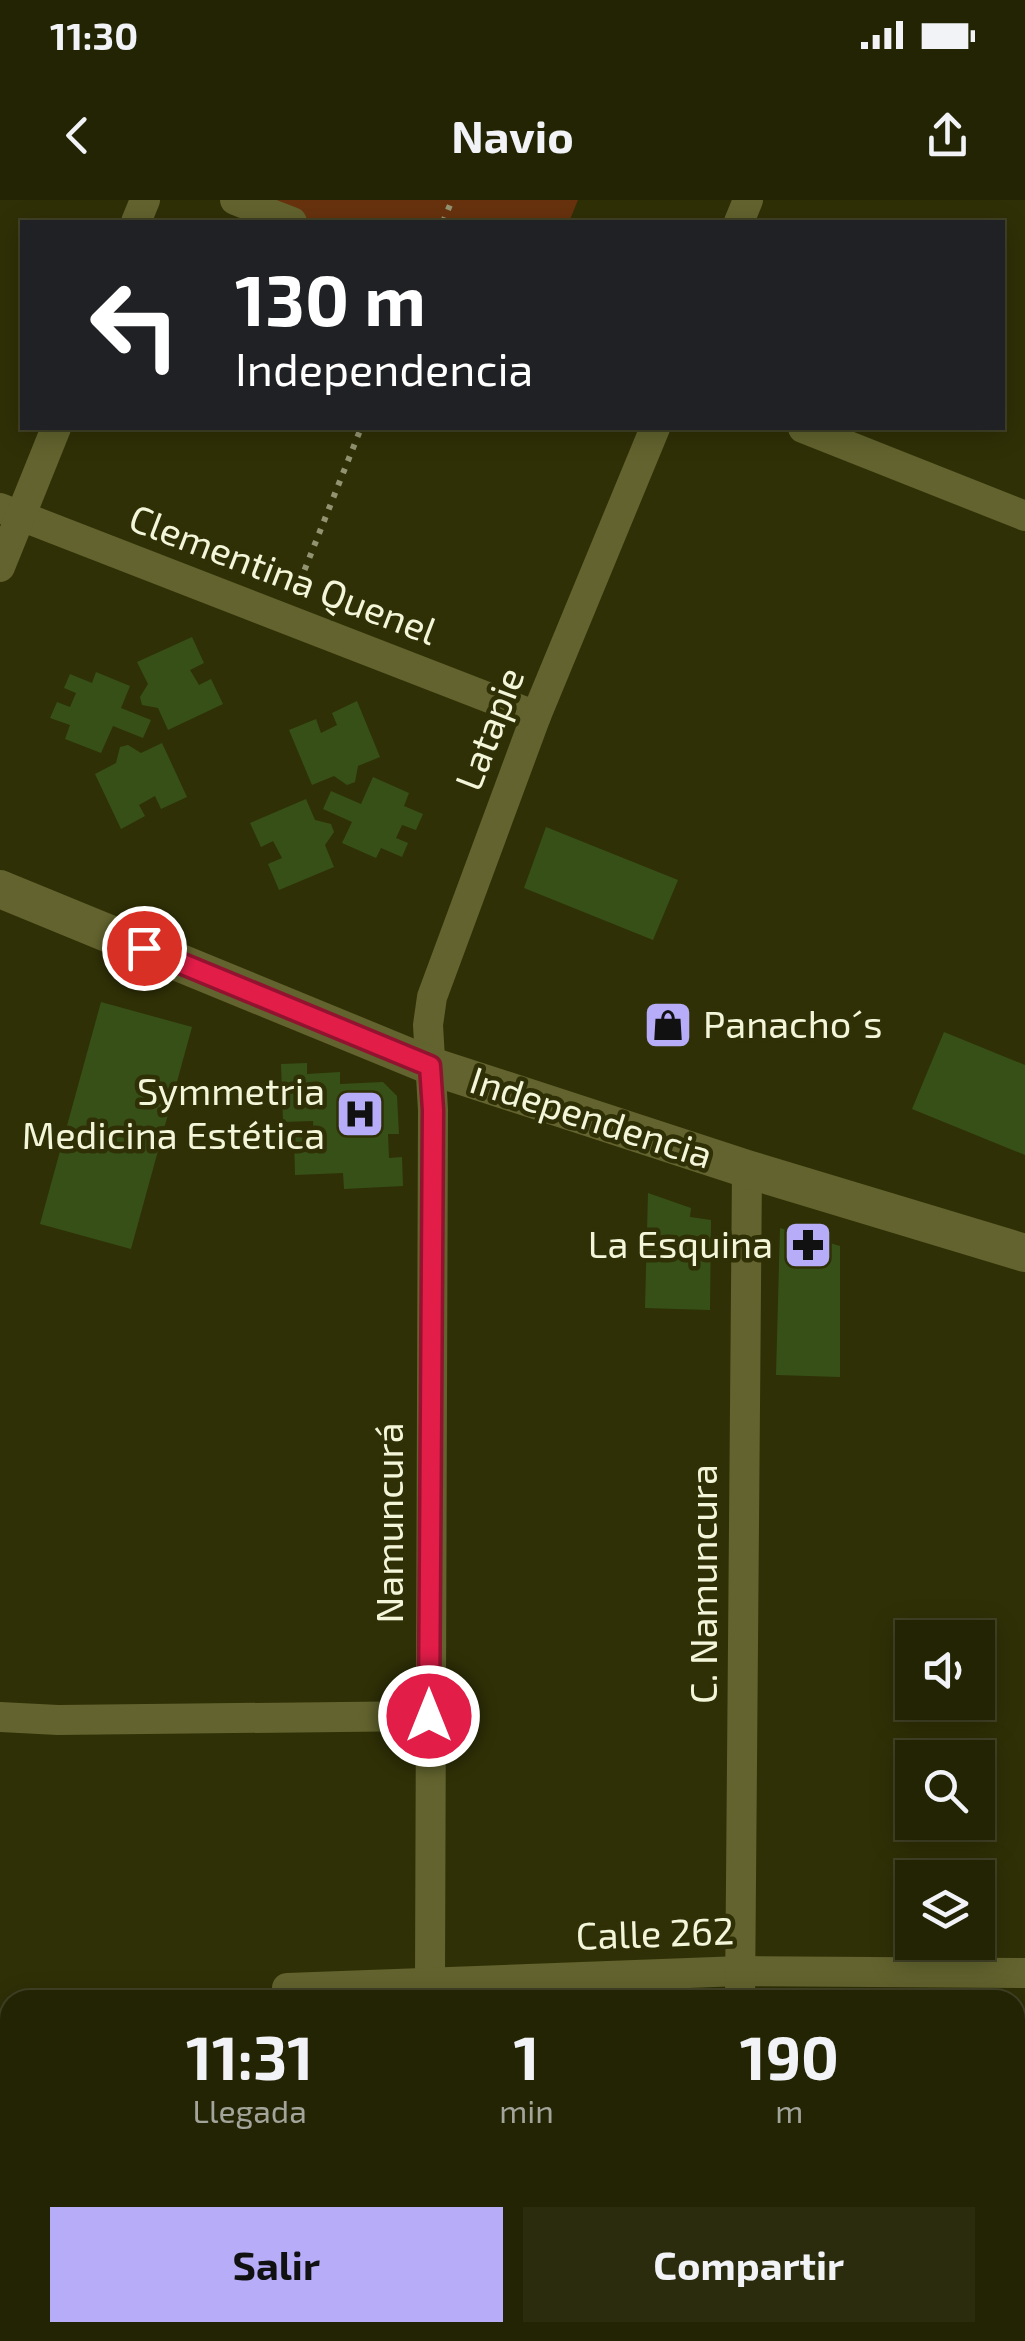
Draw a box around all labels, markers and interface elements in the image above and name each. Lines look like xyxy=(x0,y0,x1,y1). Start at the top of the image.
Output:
text: 11:30 xyxy=(50,12,138,58)
icon: back xyxy=(50,108,105,163)
text: Navio xyxy=(451,108,574,162)
icon: share xyxy=(920,108,975,163)
text: 130 m xyxy=(235,256,426,340)
icon: left xyxy=(70,260,200,390)
text: Independencia xyxy=(235,341,533,395)
street label: Clementina Quenel xyxy=(123,493,444,653)
street label: Latapie xyxy=(444,660,532,796)
pin xyxy=(102,906,187,991)
icon: arrive xyxy=(117,921,172,976)
shop icon: Panacho´s xyxy=(642,999,694,1051)
place label: Panacho´s xyxy=(703,1000,883,1046)
street label: Independencia xyxy=(465,1055,718,1177)
place label: Symmetria Medicina Estética xyxy=(22,1067,325,1157)
hospital icon: Symmetria Medicina Estética xyxy=(334,1088,386,1140)
pharmacy icon: La Esquina xyxy=(782,1219,834,1271)
place label: La Esquina xyxy=(588,1220,773,1266)
street label: Namuncurá xyxy=(365,1422,411,1624)
street label: C. Namuncura xyxy=(679,1464,725,1704)
map controls xyxy=(895,1620,995,1960)
button: sound xyxy=(895,1620,995,1720)
position arrow xyxy=(377,1664,481,1768)
button: search xyxy=(895,1740,995,1840)
button: layers xyxy=(895,1860,995,1960)
street label: Calle 262 xyxy=(575,1906,735,1958)
text: 11:31 xyxy=(186,2020,313,2092)
text: 1 xyxy=(514,2020,539,2092)
text: 190 xyxy=(740,2020,839,2092)
text: Llegada xyxy=(192,2091,307,2129)
text: min xyxy=(499,2091,554,2129)
text: m xyxy=(775,2091,803,2129)
button: Salir xyxy=(50,2207,503,2322)
button: Compartir xyxy=(523,2207,975,2322)

